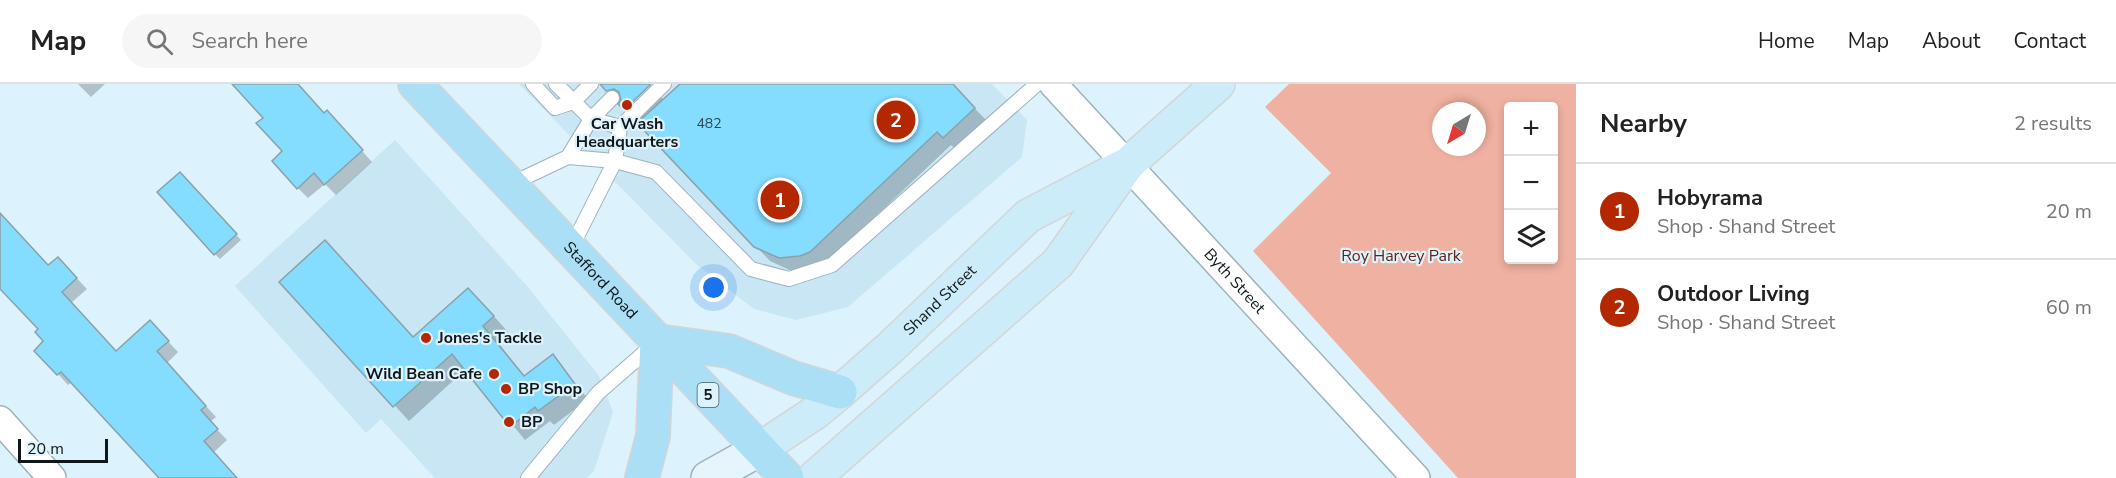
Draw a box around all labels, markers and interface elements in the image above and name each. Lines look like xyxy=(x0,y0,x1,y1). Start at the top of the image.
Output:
search box xyxy=(122,14,542,68)
text: Map xyxy=(30,22,86,60)
icon: search xyxy=(143,25,176,58)
text: Search here xyxy=(191,26,308,56)
text: Home xyxy=(1758,27,1815,55)
text: Map xyxy=(1848,27,1889,55)
text: About xyxy=(1922,27,1980,55)
text: Contact xyxy=(2013,27,2086,55)
marker: Car Wash Headquarters xyxy=(620,98,634,112)
pin: 2 xyxy=(876,98,916,142)
north arrow xyxy=(1432,102,1486,156)
map controls xyxy=(1504,102,1558,264)
button: + xyxy=(1504,102,1558,156)
text: Nearby xyxy=(1600,106,1687,141)
text: 2 results xyxy=(2014,110,2092,137)
place label: Car Wash Headquarters xyxy=(576,113,678,153)
house number: 482 xyxy=(696,114,722,133)
button: − xyxy=(1504,156,1558,210)
pin: 1 xyxy=(760,178,800,222)
text: Hobyrama xyxy=(1657,183,1763,213)
text: 1 xyxy=(1614,198,1626,225)
text: 20 m xyxy=(2046,198,2092,225)
button: layers xyxy=(1504,210,1558,264)
text: Shop · Shand Street xyxy=(1657,213,1835,240)
street label: Stafford Road xyxy=(558,237,642,324)
street label: Byth Street xyxy=(1199,244,1271,319)
park label: Roy Harvey Park xyxy=(1341,245,1462,267)
street label: Shand Street xyxy=(898,260,982,341)
your location xyxy=(699,273,728,302)
text: Outdoor Living xyxy=(1657,279,1810,309)
text: 2 xyxy=(1614,294,1626,321)
text: 60 m xyxy=(2046,294,2092,321)
text: Shop · Shand Street xyxy=(1657,309,1835,336)
place label: Jones's Tackle xyxy=(437,327,542,349)
marker: Jones's Tackle xyxy=(419,331,433,345)
place label: Wild Bean Cafe xyxy=(365,363,482,385)
marker: Wild Bean Cafe xyxy=(487,367,501,381)
place label: BP Shop xyxy=(518,378,582,400)
marker: BP Shop xyxy=(499,382,513,396)
road number: 5 xyxy=(698,383,718,407)
place label: BP xyxy=(521,411,542,433)
marker: BP xyxy=(502,415,516,429)
scale bar xyxy=(18,436,108,464)
text: 20 m xyxy=(27,438,64,460)

